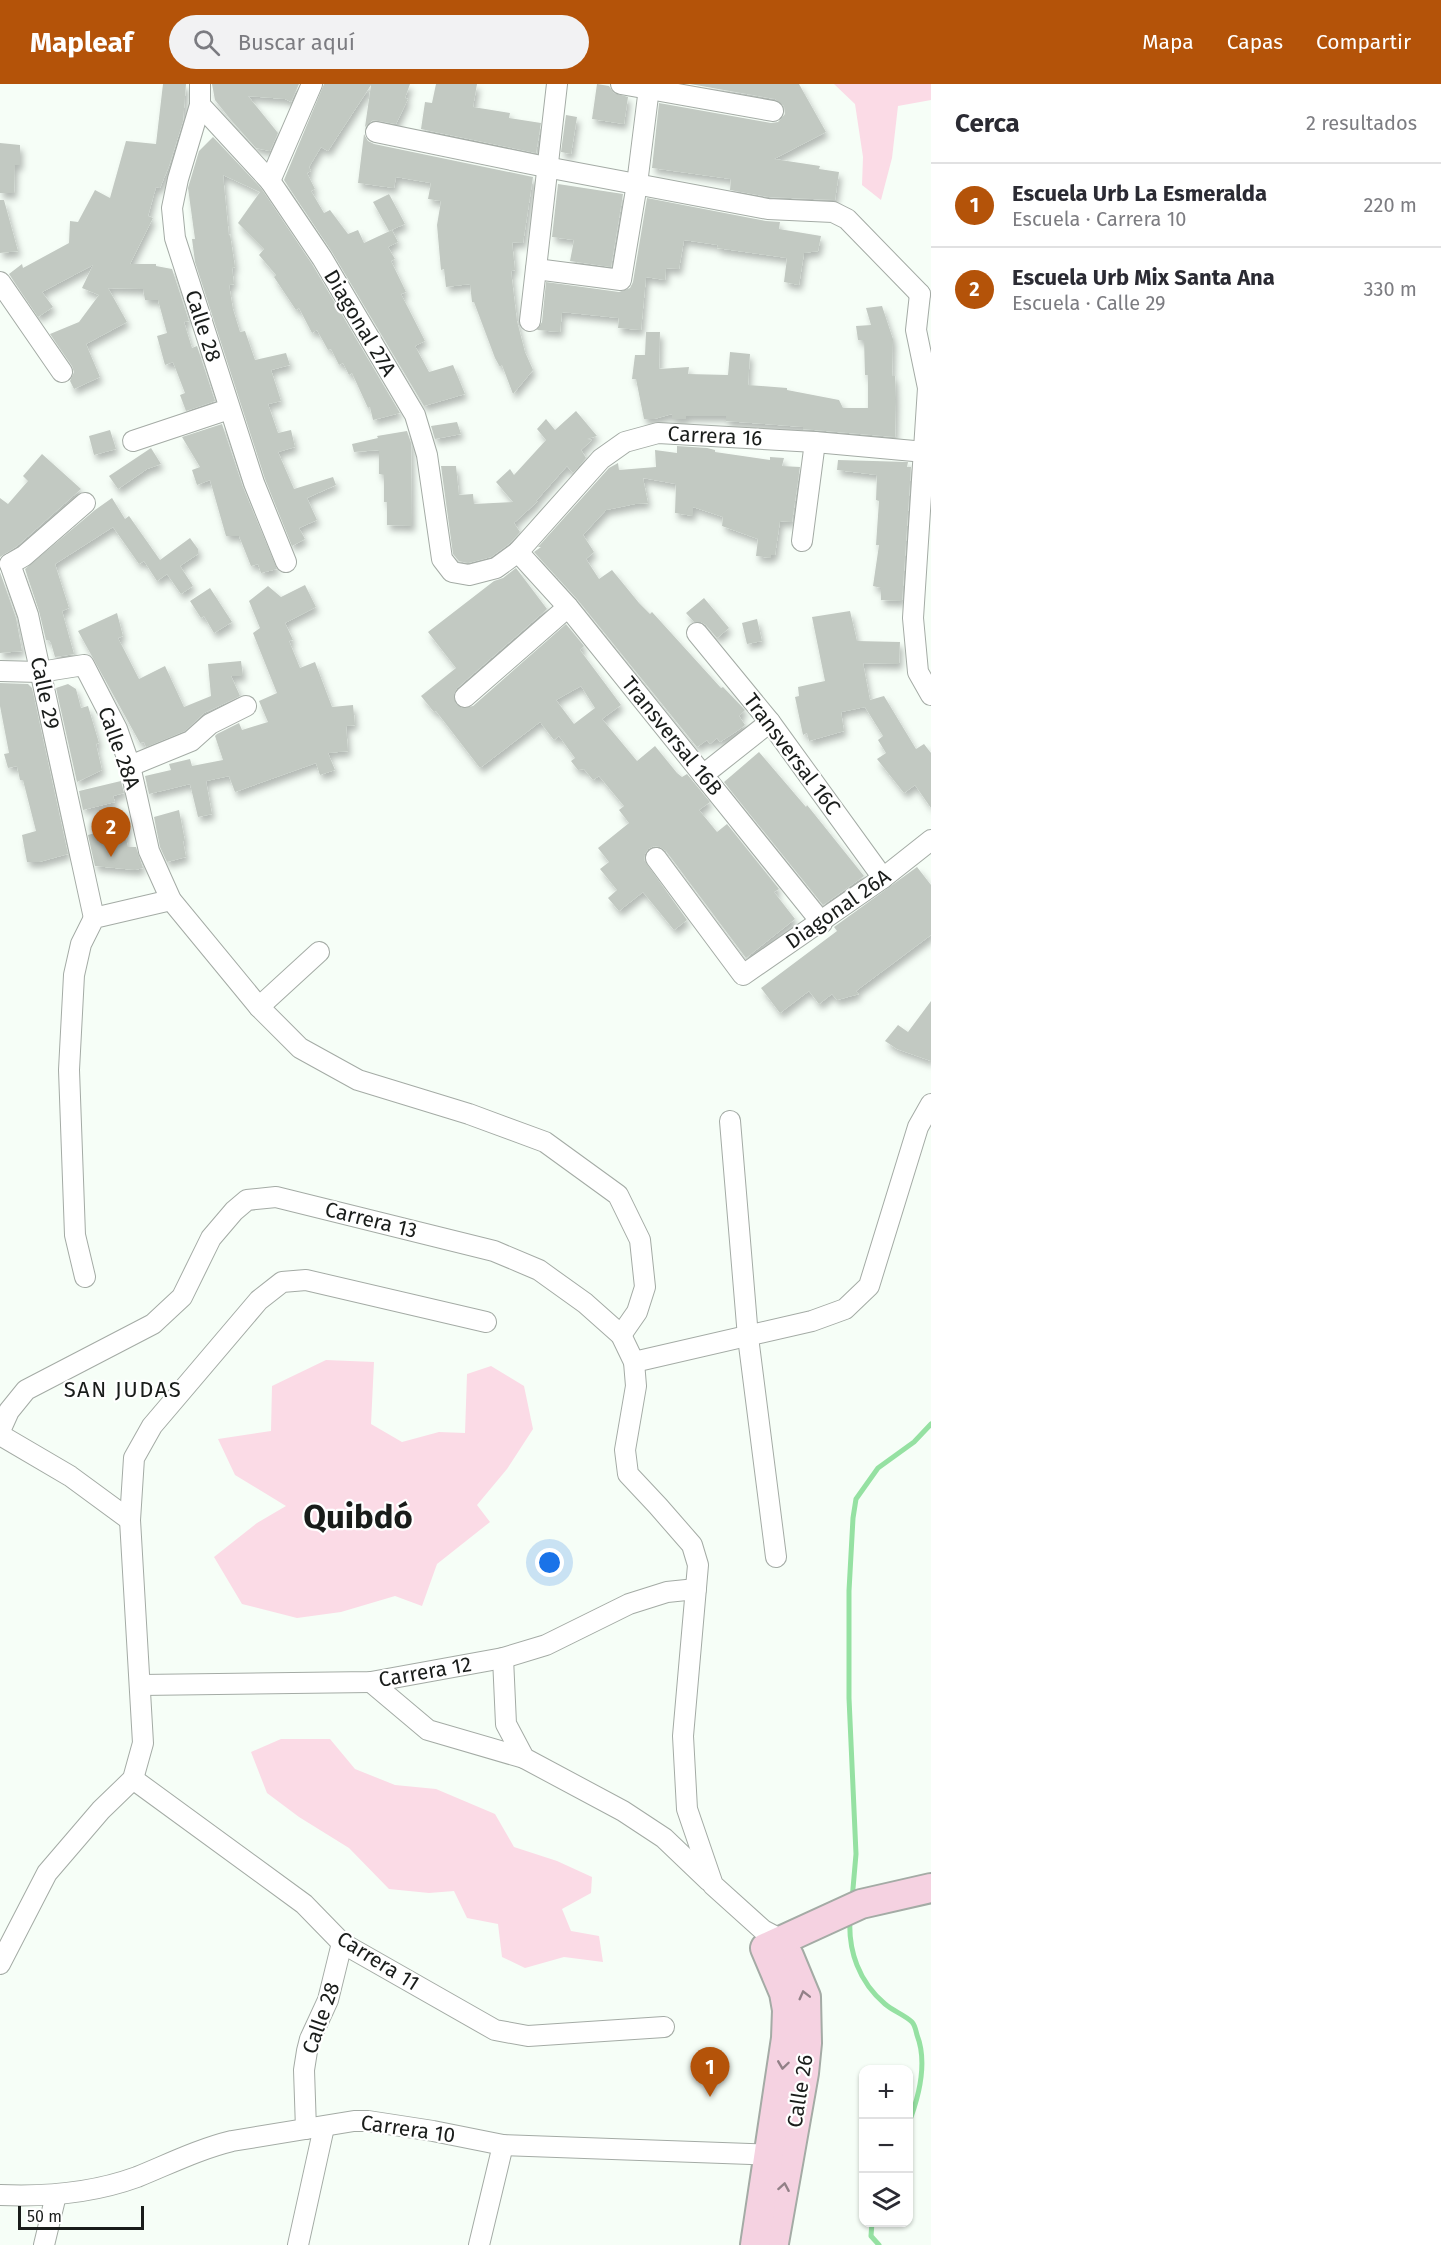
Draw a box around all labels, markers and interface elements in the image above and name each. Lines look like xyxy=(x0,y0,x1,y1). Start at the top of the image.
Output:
search box xyxy=(169,15,589,69)
text: Mapleaf xyxy=(30,26,133,59)
icon: search xyxy=(190,26,223,59)
text: Buscar aquí xyxy=(238,29,355,56)
text: Mapa xyxy=(1142,29,1194,55)
text: Capas xyxy=(1227,29,1283,55)
text: Compartir xyxy=(1316,29,1411,55)
text: Cerca xyxy=(955,108,1020,139)
text: 2 resultados xyxy=(1306,111,1417,135)
text: Escuela Urb La Esmeralda xyxy=(1012,180,1267,207)
text: 1 xyxy=(970,193,979,217)
text: 220 m xyxy=(1364,193,1417,217)
text: Escuela · Carrera 10 xyxy=(1012,207,1187,231)
text: Escuela Urb Mix Santa Ana xyxy=(1012,264,1275,291)
street label: Diagonal 27A xyxy=(318,265,402,381)
text: 2 xyxy=(969,277,980,301)
text: 330 m xyxy=(1363,277,1417,301)
street label: Calle 28 xyxy=(179,287,227,365)
text: Escuela · Calle 29 xyxy=(1012,291,1166,315)
street label: Carrera 16 xyxy=(667,421,763,451)
street label: Calle 29 xyxy=(25,655,65,731)
street label: Transversal 16B xyxy=(616,671,728,801)
street label: Transversal 16C xyxy=(738,688,846,820)
street label: Calle 28A xyxy=(92,703,146,793)
pin: 2 xyxy=(92,808,130,857)
street label: Diagonal 26A xyxy=(780,863,896,955)
street label: Carrera 13 xyxy=(322,1196,420,1244)
district label: SAN JUDAS xyxy=(64,1376,182,1403)
district label: Quibdó xyxy=(303,1497,413,1537)
your location xyxy=(535,1548,564,1577)
street label: Carrera 12 xyxy=(377,1651,473,1693)
street label: Carrera 11 xyxy=(332,1926,424,1996)
street label: Calle 28 xyxy=(297,1979,345,2057)
one-way arrow xyxy=(798,1990,811,2000)
pin: 1 xyxy=(690,2048,730,2097)
street label: Calle 26 xyxy=(781,2053,819,2129)
one-way arrow xyxy=(777,2061,789,2070)
map controls xyxy=(859,2065,913,2227)
button: + xyxy=(859,2065,913,2119)
street label: Carrera 10 xyxy=(359,2110,457,2148)
button: − xyxy=(859,2119,913,2173)
button: layers xyxy=(859,2173,913,2227)
one-way arrow xyxy=(777,2183,790,2193)
scale bar xyxy=(18,2203,144,2230)
text: 50 m xyxy=(27,2207,62,2226)

